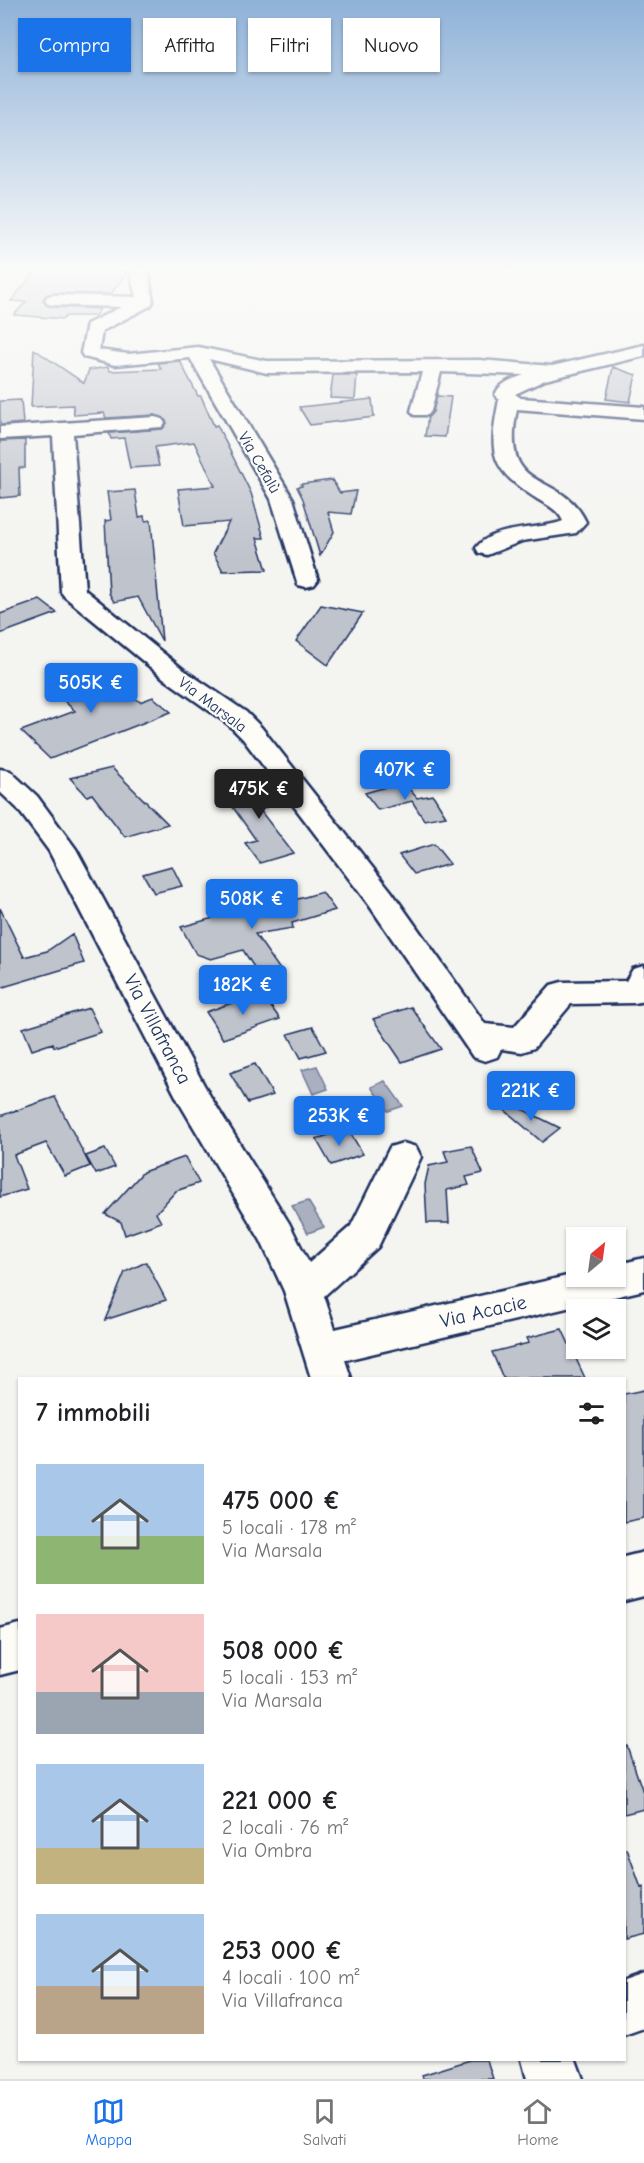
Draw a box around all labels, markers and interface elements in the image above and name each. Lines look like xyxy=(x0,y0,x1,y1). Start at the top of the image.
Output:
chip: Compra xyxy=(18,18,131,72)
chip: Affitta xyxy=(143,18,236,72)
chip: Filtri xyxy=(248,18,331,72)
chip: Nuovo xyxy=(343,18,440,72)
street label: Via Cefalù xyxy=(234,429,284,496)
pin: 505K € xyxy=(42,663,140,714)
text: 505K € xyxy=(59,671,123,694)
street label: Via Marsala xyxy=(175,673,250,736)
pin: 407K € xyxy=(356,750,454,801)
text: 407K € xyxy=(374,758,436,781)
pin: 475K € xyxy=(210,769,308,820)
text: 475K € xyxy=(228,777,290,800)
pin: 508K € xyxy=(203,879,301,930)
text: 508K € xyxy=(220,887,284,910)
pin: 182K € xyxy=(194,965,292,1016)
street label: Via Villafranca xyxy=(119,970,196,1088)
text: 182K € xyxy=(213,973,273,996)
pin: 221K € xyxy=(482,1071,580,1122)
text: 221K € xyxy=(501,1079,561,1102)
pin: 253K € xyxy=(290,1096,388,1147)
text: 253K € xyxy=(308,1104,370,1127)
north arrow xyxy=(566,1227,626,1287)
map controls xyxy=(566,1227,626,1359)
street label: Via Acacie xyxy=(438,1290,529,1333)
button: layers xyxy=(566,1299,626,1359)
icon: filters xyxy=(575,1397,608,1430)
text: 7 immobili xyxy=(36,1398,151,1428)
text: 475 000 € xyxy=(222,1486,341,1516)
icon: home xyxy=(84,1488,156,1560)
text: 5 locali · 178 m² xyxy=(222,1516,356,1539)
text: Via Marsala xyxy=(222,1539,323,1562)
text: 508 000 € xyxy=(222,1636,345,1666)
icon: home xyxy=(84,1638,156,1710)
text: 5 locali · 153 m² xyxy=(222,1666,357,1689)
text: Via Marsala xyxy=(222,1689,323,1712)
text: 221 000 € xyxy=(222,1786,339,1816)
icon: home xyxy=(84,1788,156,1860)
text: 2 locali · 76 m² xyxy=(222,1816,348,1839)
text: Via Ombra xyxy=(222,1839,312,1862)
text: 253 000 € xyxy=(222,1936,343,1966)
icon: home xyxy=(84,1938,156,2010)
text: 4 locali · 100 m² xyxy=(222,1966,360,1989)
text: Via Villafranca xyxy=(222,1989,343,2012)
tab: Mappa xyxy=(85,2095,132,2149)
tab: Salvati xyxy=(303,2095,347,2149)
tab: Home xyxy=(517,2095,559,2149)

